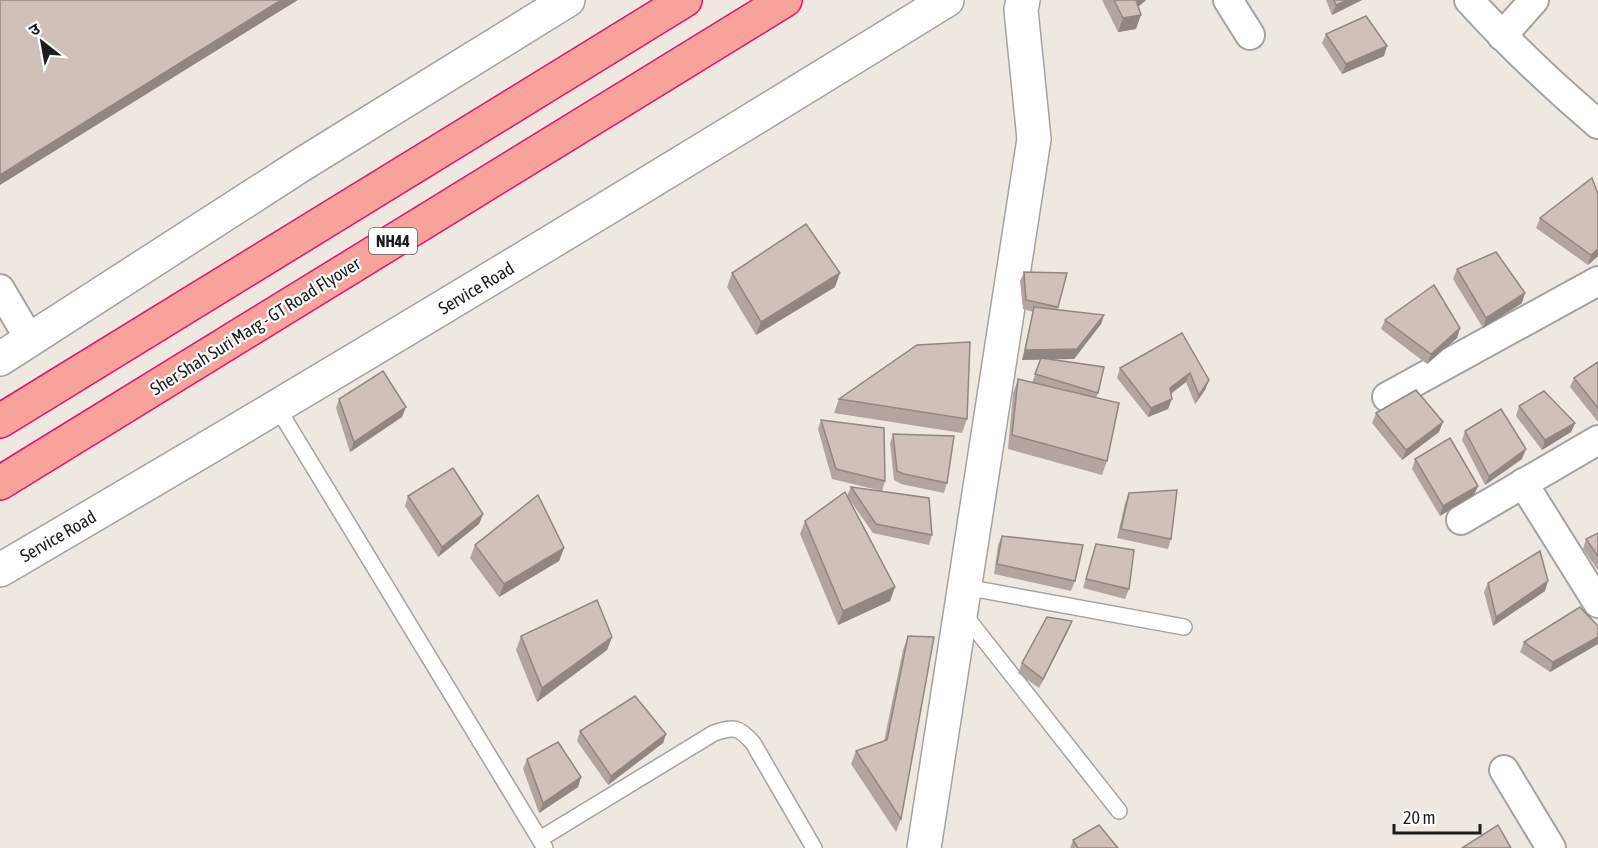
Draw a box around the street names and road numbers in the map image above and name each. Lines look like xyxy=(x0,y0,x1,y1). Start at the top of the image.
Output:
road number: NH44 xyxy=(369,228,417,254)
street label: Sher Shah Suri Marg - GT Road Flyover xyxy=(146,252,364,399)
street label: Service Road xyxy=(434,257,518,319)
street label: Service Road xyxy=(16,506,100,566)

